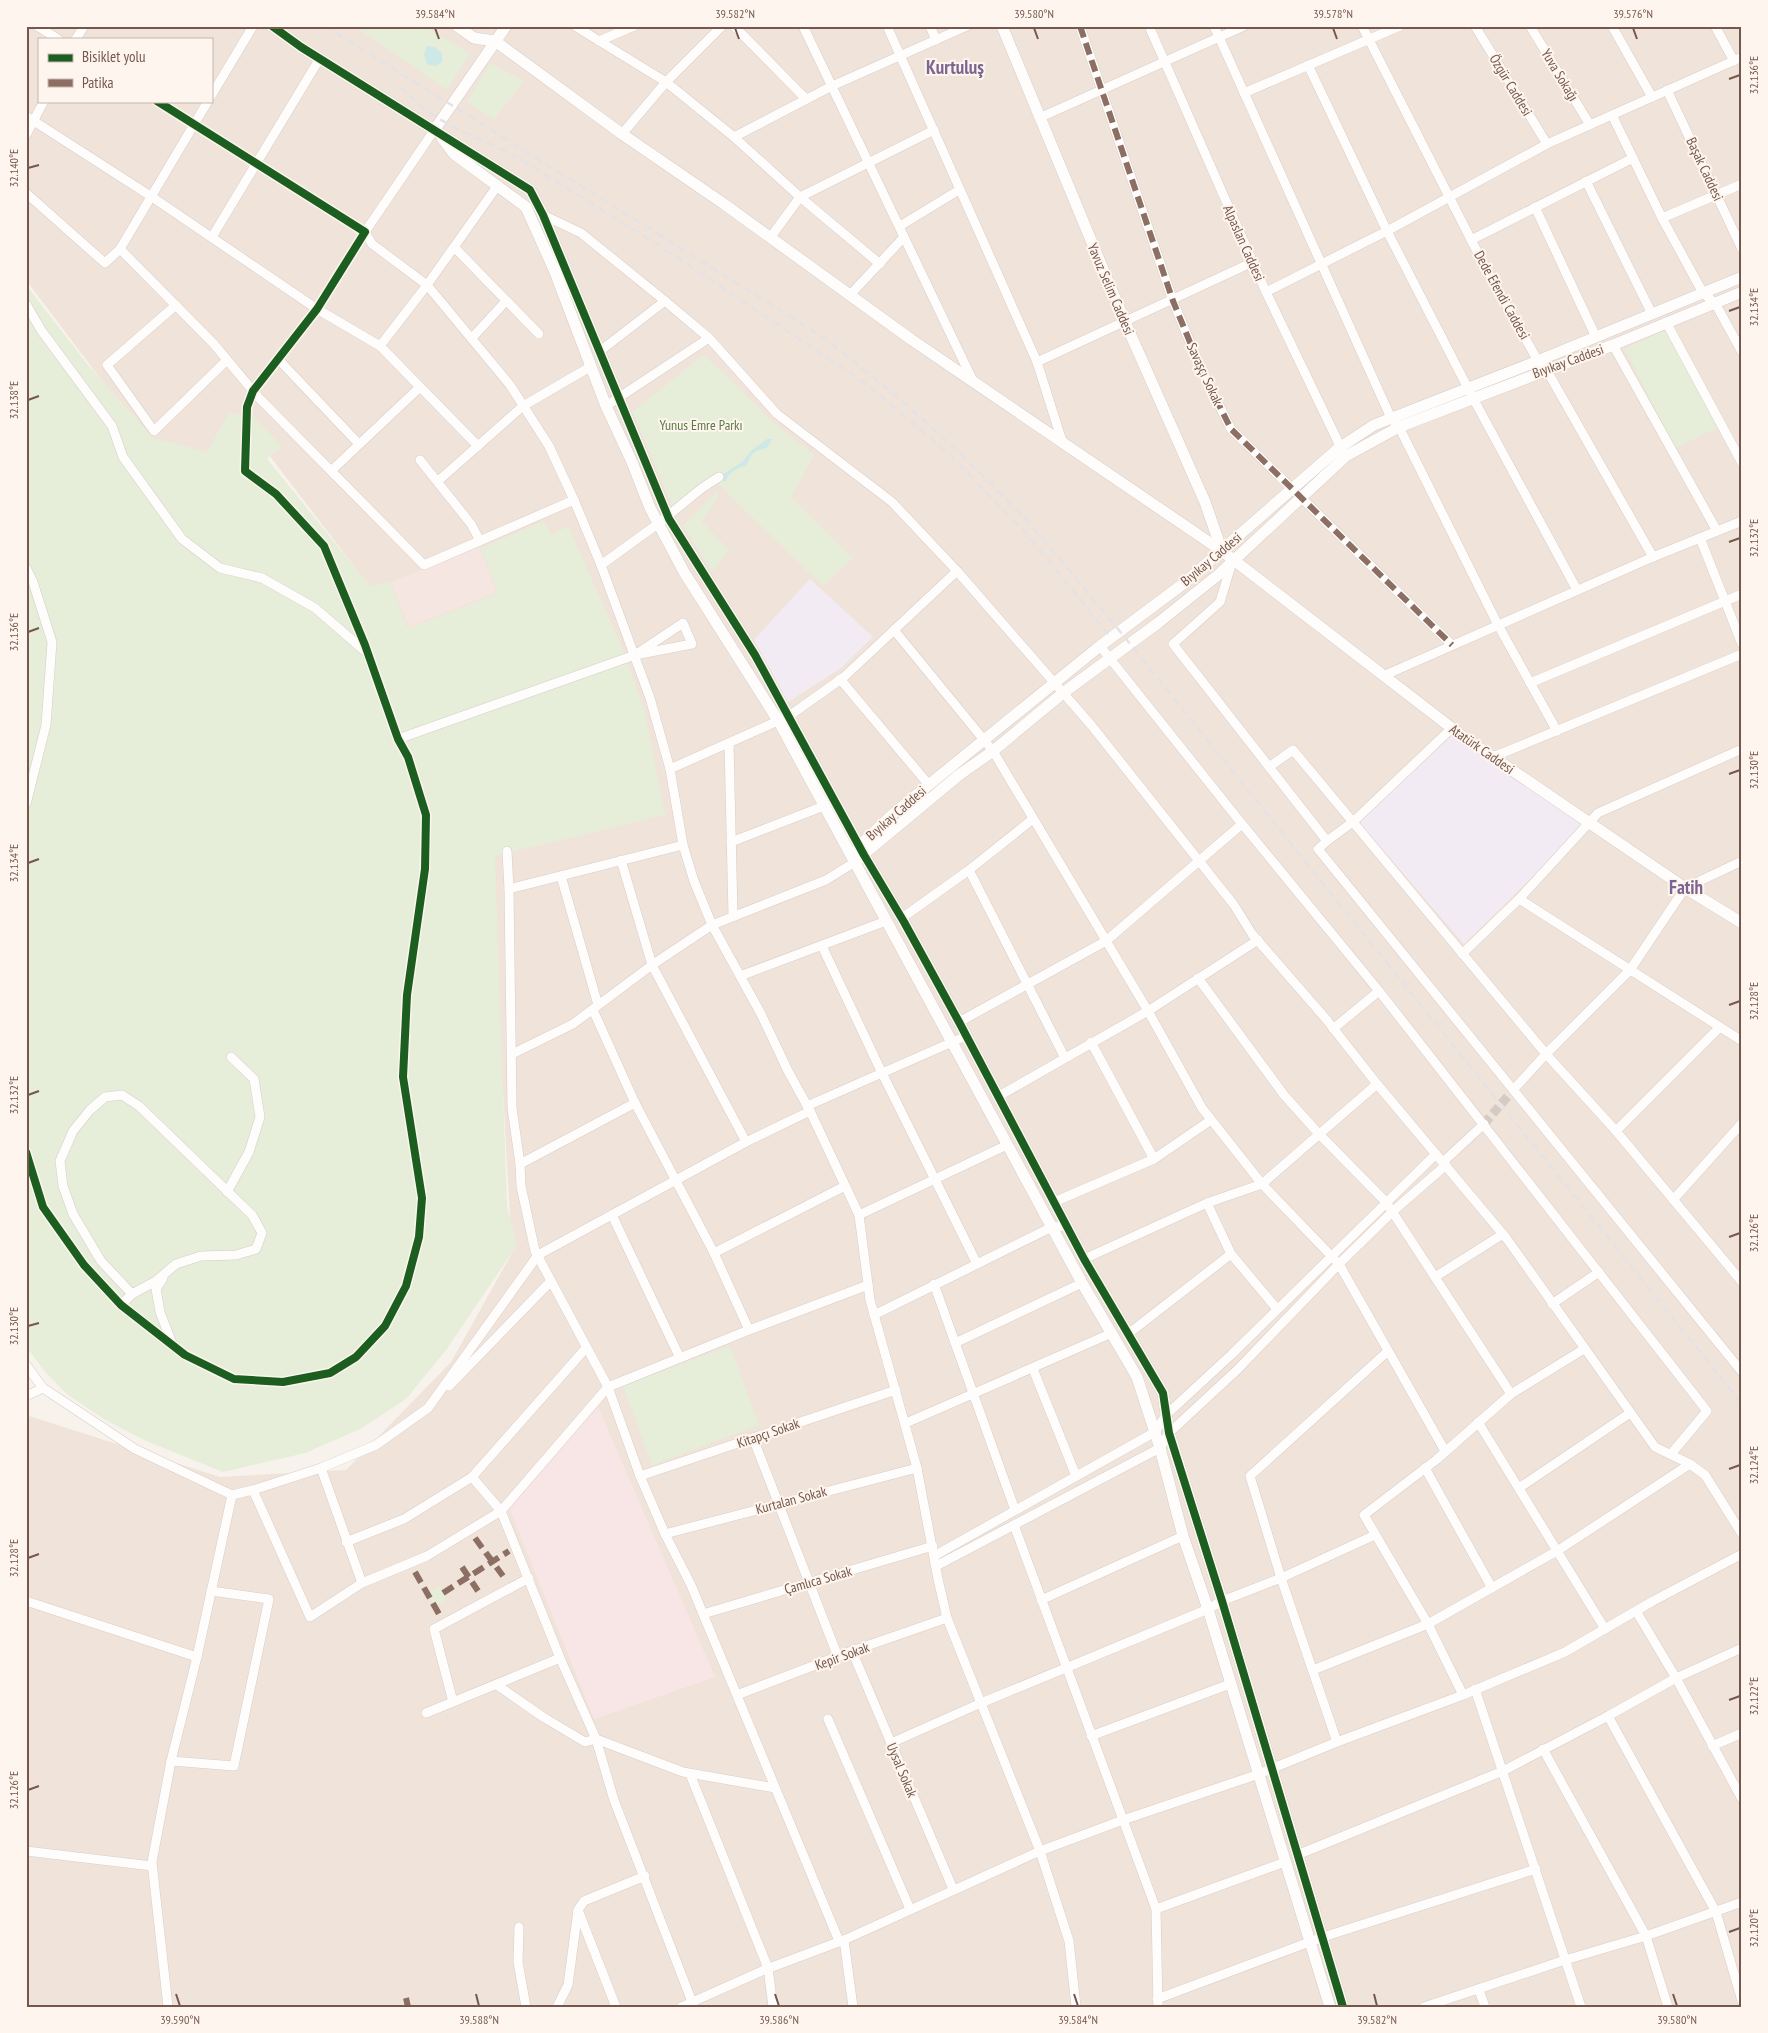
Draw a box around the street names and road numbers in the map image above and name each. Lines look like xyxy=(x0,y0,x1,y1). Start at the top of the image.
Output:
street label: Yuva Sokağı xyxy=(1537,46,1583,104)
street label: Özgür Caddesi xyxy=(1486,51,1536,119)
street label: Başak Caddesi xyxy=(1682,134,1728,204)
street label: Alpaslan Caddesi xyxy=(1219,202,1269,284)
street label: Yavuz Selim Caddesi xyxy=(1084,240,1138,338)
street label: Dede Efendi Caddesi xyxy=(1470,247,1534,343)
street label: Savaşçı Sokak xyxy=(1183,340,1228,409)
street label: Bıyıkay Caddesi xyxy=(1530,340,1606,382)
street label: Bıyıkay Caddesi xyxy=(1177,528,1245,590)
street label: Atatürk Caddesi xyxy=(1446,720,1518,778)
street label: Bıyıkay Caddesi xyxy=(862,782,930,844)
street label: Kitapçı Sokak xyxy=(734,1414,802,1452)
street label: Kurtalan Sokak xyxy=(754,1482,829,1518)
street label: Çamlıca Sokak xyxy=(782,1562,854,1598)
street label: Kepir Sokak xyxy=(812,1638,872,1674)
street label: Uysal Sokak xyxy=(882,1740,922,1801)

